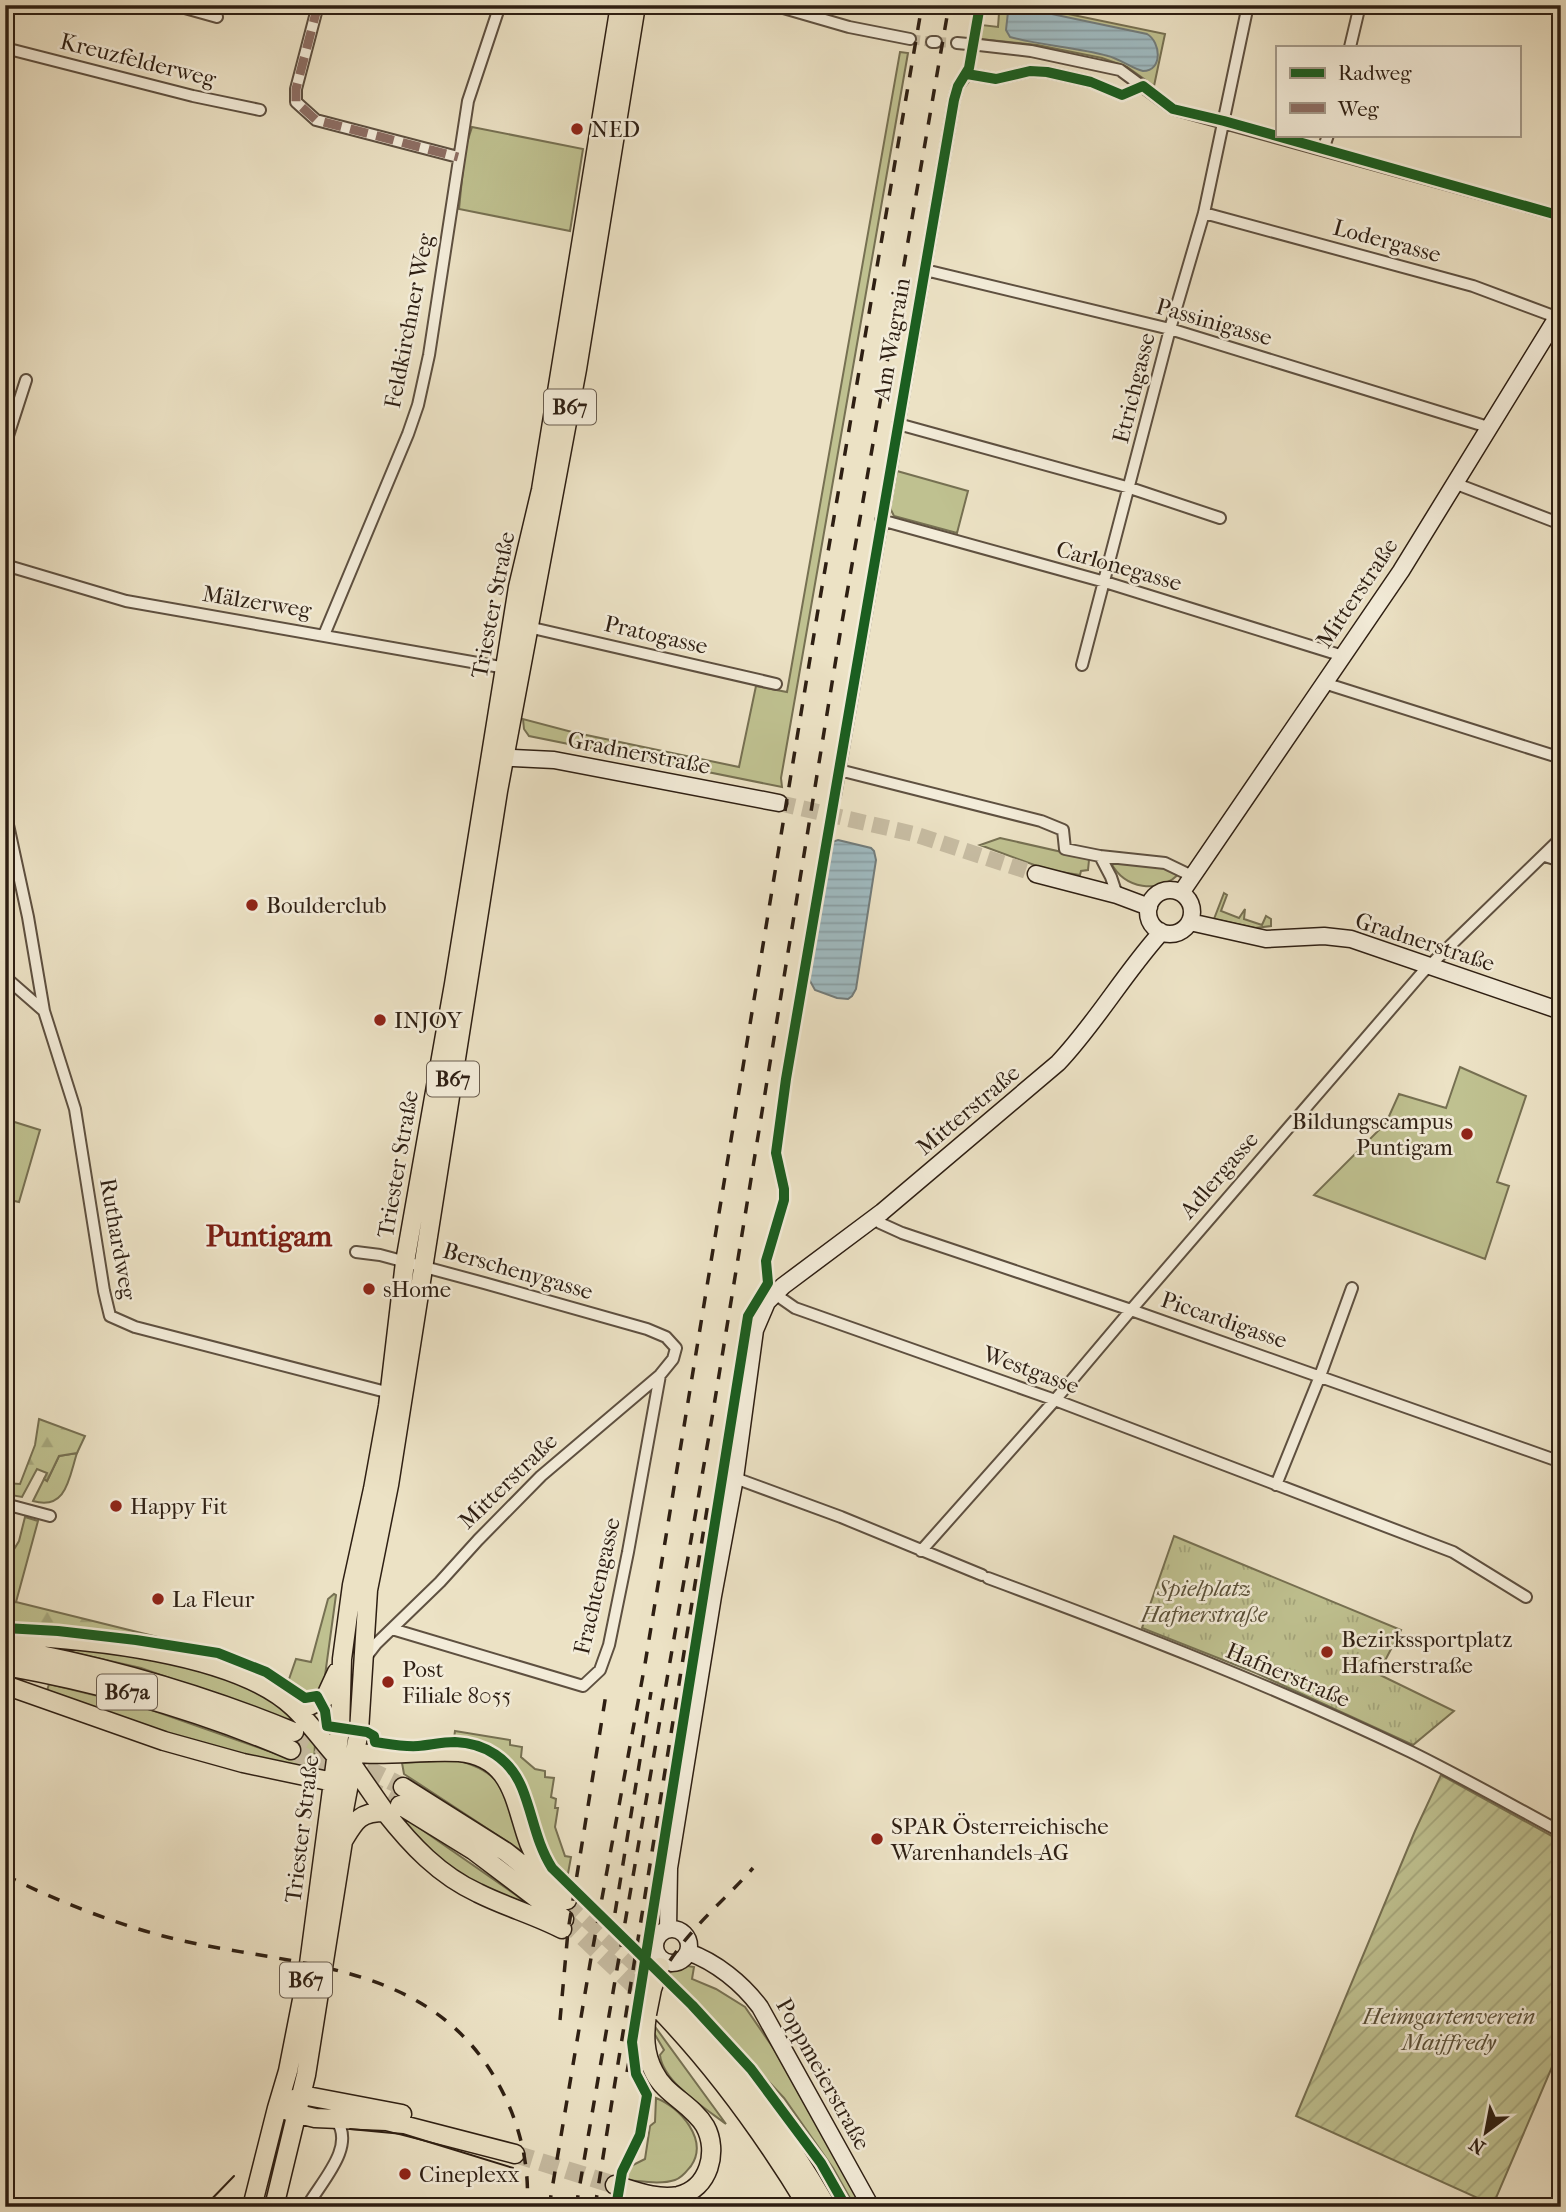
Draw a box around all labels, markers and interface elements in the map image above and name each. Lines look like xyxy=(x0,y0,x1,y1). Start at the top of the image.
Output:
street label: Kreuzfelderweg xyxy=(57,28,219,93)
legend xyxy=(1276,46,1520,136)
text: Radweg xyxy=(1338,61,1412,85)
text: Weg xyxy=(1337,97,1380,121)
place label: NED xyxy=(591,116,640,143)
marker: NED xyxy=(569,121,585,137)
street label: Lodergasse xyxy=(1330,214,1444,268)
street label: Feldkirchner Weg xyxy=(379,231,439,411)
street label: Am Wagrain xyxy=(868,275,916,403)
street label: Passinigasse xyxy=(1153,293,1275,351)
street label: Etrichgasse xyxy=(1107,330,1161,446)
road number: B67 xyxy=(544,390,596,424)
street label: Triester Straße xyxy=(466,529,520,681)
street label: Mitterstraße xyxy=(1310,533,1404,653)
street label: Carlonegasse xyxy=(1053,535,1185,597)
street label: Mälzerweg xyxy=(201,580,314,624)
street label: Pratogasse xyxy=(602,610,710,660)
street label: Gradnerstraße xyxy=(565,726,713,780)
place label: Boulderclub xyxy=(266,892,386,919)
marker: Boulderclub xyxy=(244,897,260,913)
street label: Gradnerstraße xyxy=(1352,907,1498,977)
place label: INJOY xyxy=(394,1007,463,1034)
marker: INJOY xyxy=(372,1012,388,1028)
street label: Mitterstraße xyxy=(911,1059,1025,1161)
road number: B67 xyxy=(427,1062,479,1096)
street label: Triester Straße xyxy=(372,1088,424,1240)
place label: Bildungscampus Puntigam xyxy=(1292,1108,1453,1161)
street label: Adlergasse xyxy=(1173,1126,1264,1225)
marker: Bildungscampus Puntigam xyxy=(1459,1126,1475,1142)
street label: Ruthardweg xyxy=(94,1176,142,1303)
district label: Puntigam xyxy=(206,1219,333,1254)
street label: Berschenygasse xyxy=(440,1237,596,1305)
place label: sHome xyxy=(383,1276,451,1303)
marker: sHome xyxy=(361,1281,377,1297)
street label: Piccardigasse xyxy=(1157,1286,1291,1354)
street label: Westgasse xyxy=(978,1340,1083,1400)
street label: Mitterstraße xyxy=(453,1427,563,1535)
place label: Happy Fit xyxy=(130,1493,228,1520)
marker: Happy Fit xyxy=(108,1498,124,1514)
street label: Frachtengasse xyxy=(568,1515,626,1657)
park label: Spielplatz Hafnerstraße xyxy=(1140,1575,1268,1628)
place label: La Fleur xyxy=(172,1586,255,1613)
marker: La Fleur xyxy=(150,1591,166,1607)
place label: Bezirkssportplatz Hafnerstraße xyxy=(1341,1626,1512,1679)
street label: Hafnerstraße xyxy=(1222,1637,1354,1713)
marker: Bezirkssportplatz Hafnerstraße xyxy=(1319,1644,1335,1660)
place label: Post Filiale 8055 xyxy=(402,1656,511,1709)
road number: B67a xyxy=(97,1674,157,1710)
marker: Post Filiale 8055 xyxy=(380,1674,396,1690)
street label: Triester Straße xyxy=(280,1753,324,1905)
place label: SPAR Österreichische Warenhandels-AG xyxy=(890,1813,1109,1866)
marker: SPAR Österreichische Warenhandels-AG xyxy=(869,1831,885,1847)
road number: B67 xyxy=(280,1962,332,1997)
street label: Poppmeierstraße xyxy=(770,1993,876,2155)
park label: Heimgartenverein Maiffredy xyxy=(1362,2003,1535,2056)
north arrow xyxy=(1450,2096,1520,2166)
text: N xyxy=(1465,2132,1489,2159)
place label: Cineplexx xyxy=(419,2161,519,2188)
marker: Cineplexx xyxy=(397,2166,413,2182)

